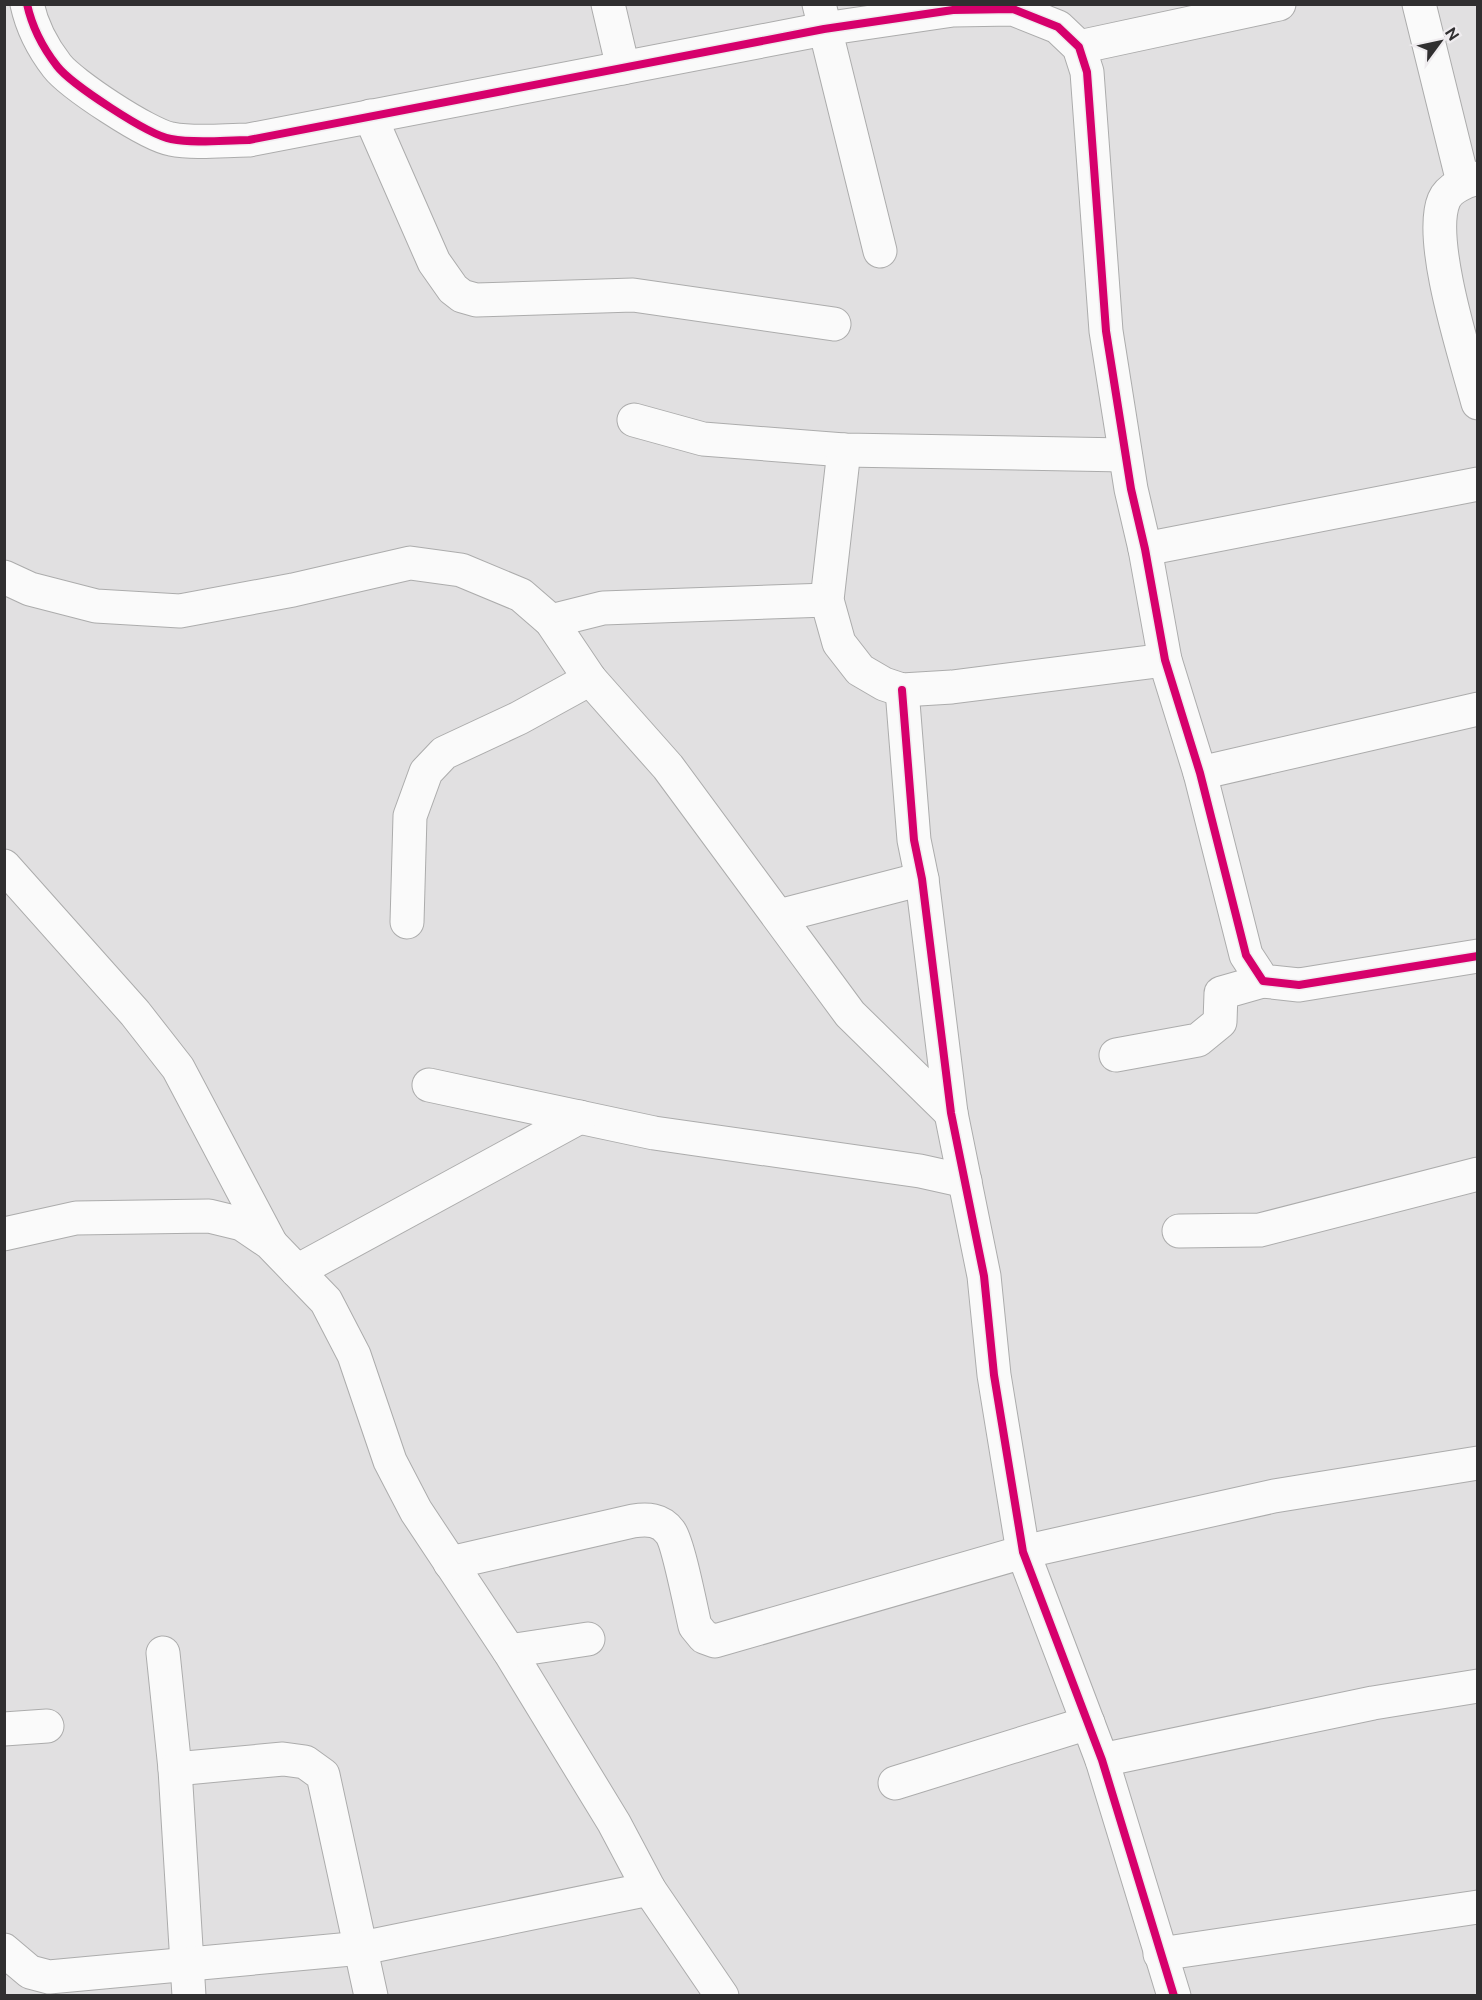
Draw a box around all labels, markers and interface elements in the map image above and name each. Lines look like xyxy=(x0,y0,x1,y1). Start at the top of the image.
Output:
north arrow xyxy=(1410,12,1470,72)
text: N xyxy=(1442,24,1463,44)

